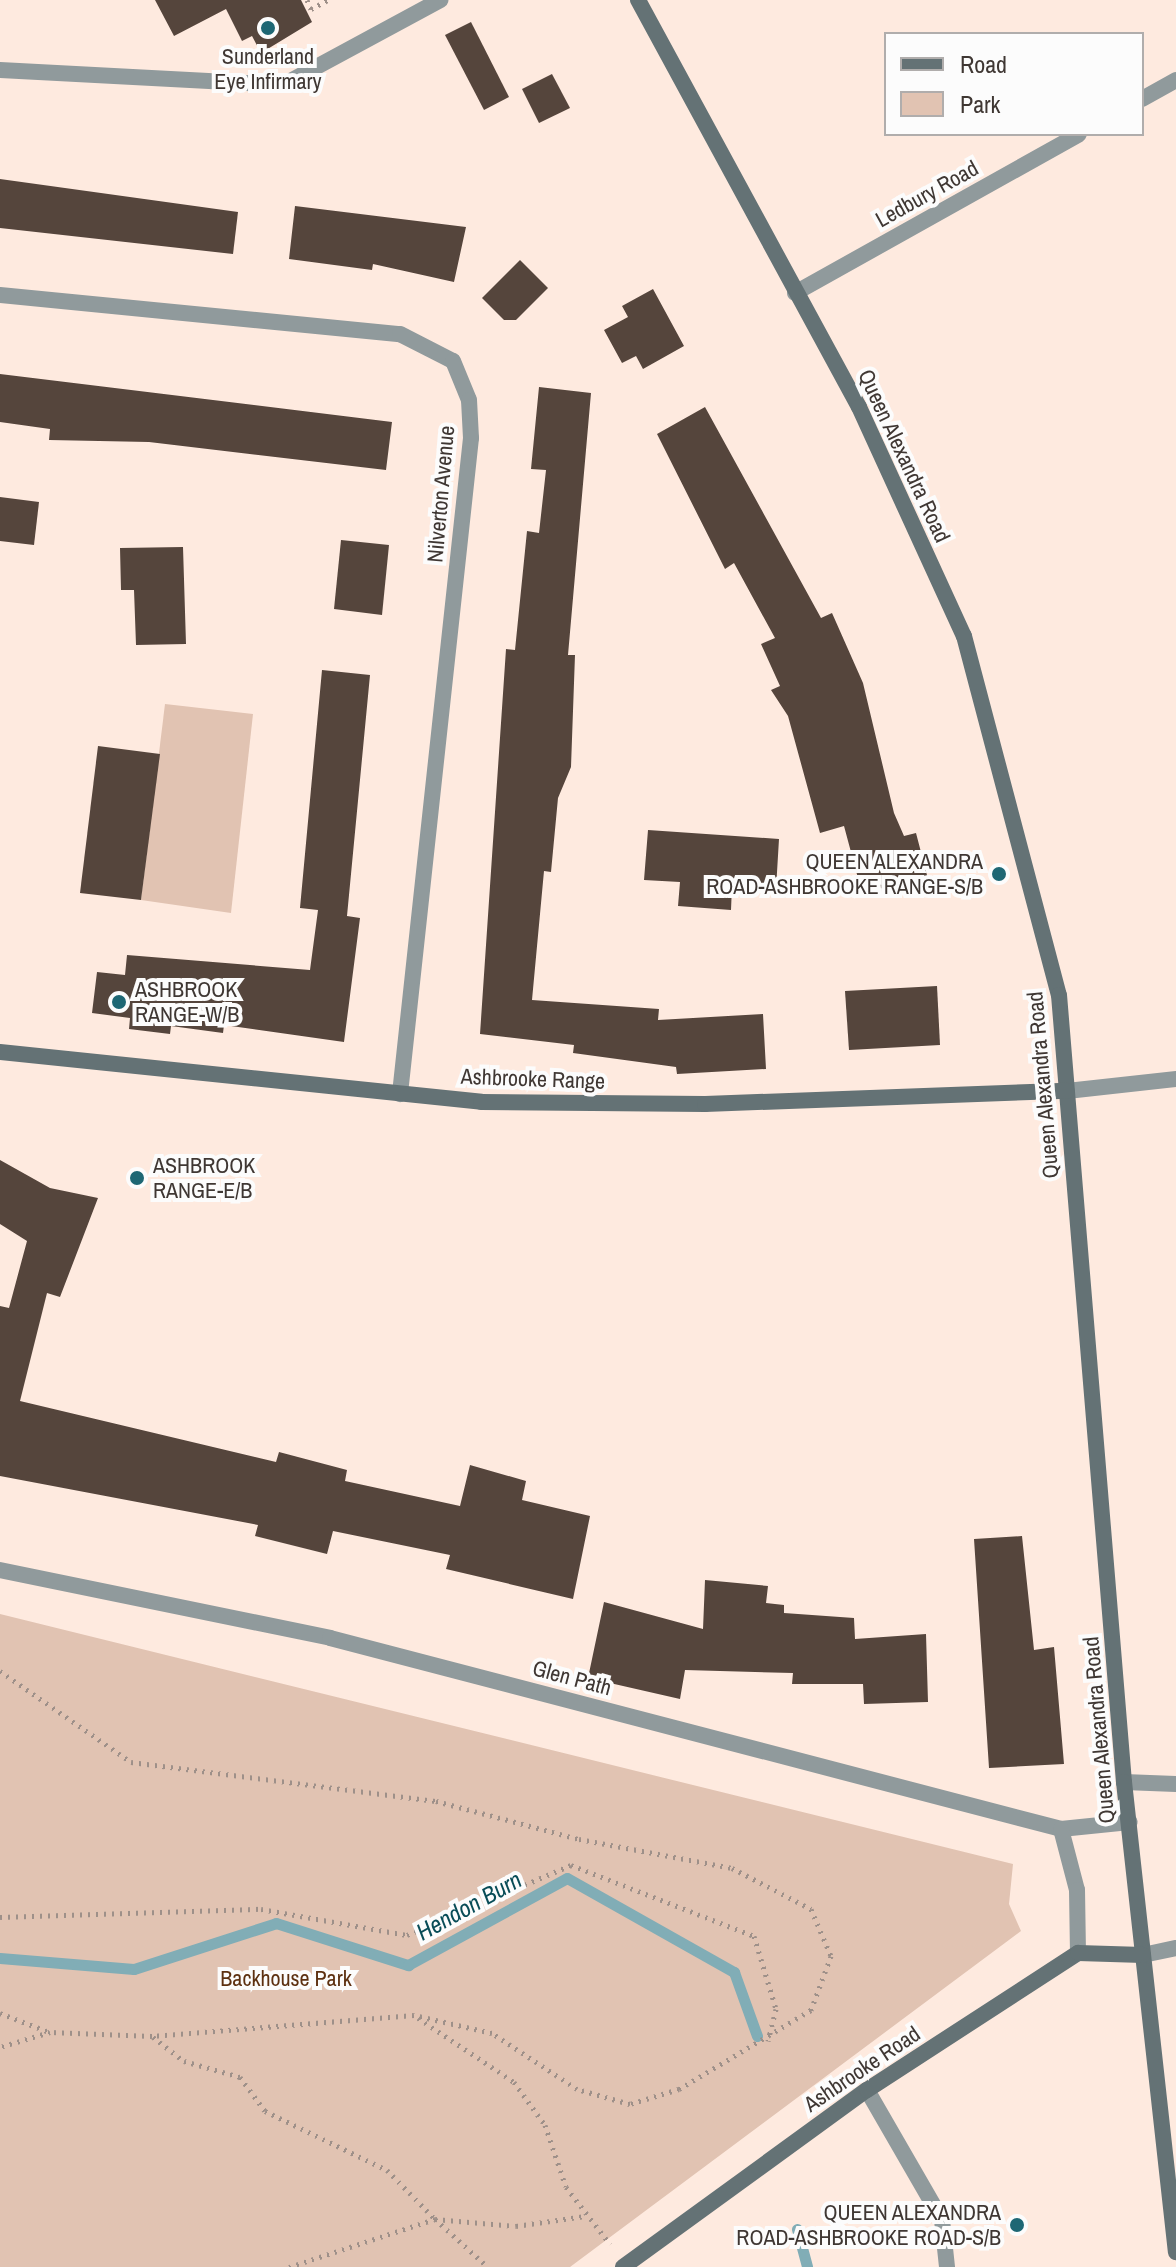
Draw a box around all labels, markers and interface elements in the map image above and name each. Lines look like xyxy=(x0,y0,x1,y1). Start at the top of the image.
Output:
marker: Sunderland Eye Infirmary xyxy=(257,17,279,39)
legend xyxy=(884,32,1144,136)
place label: Sunderland Eye Infirmary xyxy=(214,43,322,94)
text: Road xyxy=(960,48,1007,80)
text: Park xyxy=(960,88,1000,120)
street label: Ledbury Road xyxy=(871,155,983,233)
street label: Queen Alexandra Road xyxy=(852,365,956,547)
street label: Nilverton Avenue xyxy=(422,424,460,564)
place label: QUEEN ALEXANDRA ROAD-ASHBROOKE RANGE-S/B xyxy=(706,848,983,900)
marker: QUEEN ALEXANDRA ROAD-ASHBROOKE RANGE-S/B xyxy=(990,865,1008,883)
place label: ASHBROOK RANGE-W/B xyxy=(135,976,239,1028)
street label: Queen Alexandra Road xyxy=(1022,990,1064,1180)
marker: ASHBROOK RANGE-W/B xyxy=(110,993,128,1011)
street label: Ashbrooke Range xyxy=(460,1063,606,1095)
place label: ASHBROOK RANGE-E/B xyxy=(153,1152,255,1204)
marker: ASHBROOK RANGE-E/B xyxy=(128,1169,146,1187)
street label: Queen Alexandra Road xyxy=(1078,1635,1120,1825)
street label: Glen Path xyxy=(530,1655,614,1701)
water label: Hendon Burn xyxy=(411,1865,527,1947)
park label: Backhouse Park xyxy=(220,1966,352,1992)
street label: Ashbrooke Road xyxy=(799,2020,925,2118)
place label: QUEEN ALEXANDRA ROAD-ASHBROOKE ROAD-S/B xyxy=(736,2199,1001,2250)
marker: QUEEN ALEXANDRA ROAD-ASHBROOKE ROAD-S/B xyxy=(1008,2216,1026,2234)

